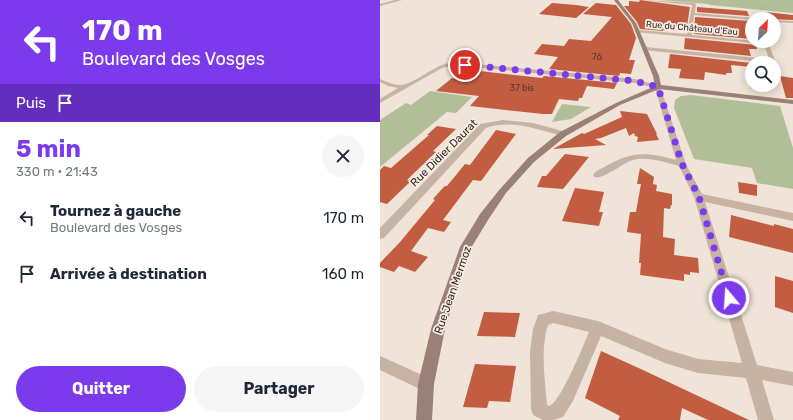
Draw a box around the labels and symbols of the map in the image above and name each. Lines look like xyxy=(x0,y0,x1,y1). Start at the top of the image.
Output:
north arrow xyxy=(745,12,781,48)
street label: Rue du Château d'Eau xyxy=(646,19,738,37)
pin xyxy=(448,48,482,82)
house number: 76 xyxy=(592,52,602,62)
house number: 37 bis xyxy=(510,83,535,93)
street label: Rue Didier Daurat xyxy=(408,116,481,189)
street label: Rue Jean Mermoz xyxy=(432,244,474,336)
position arrow xyxy=(708,277,750,319)

